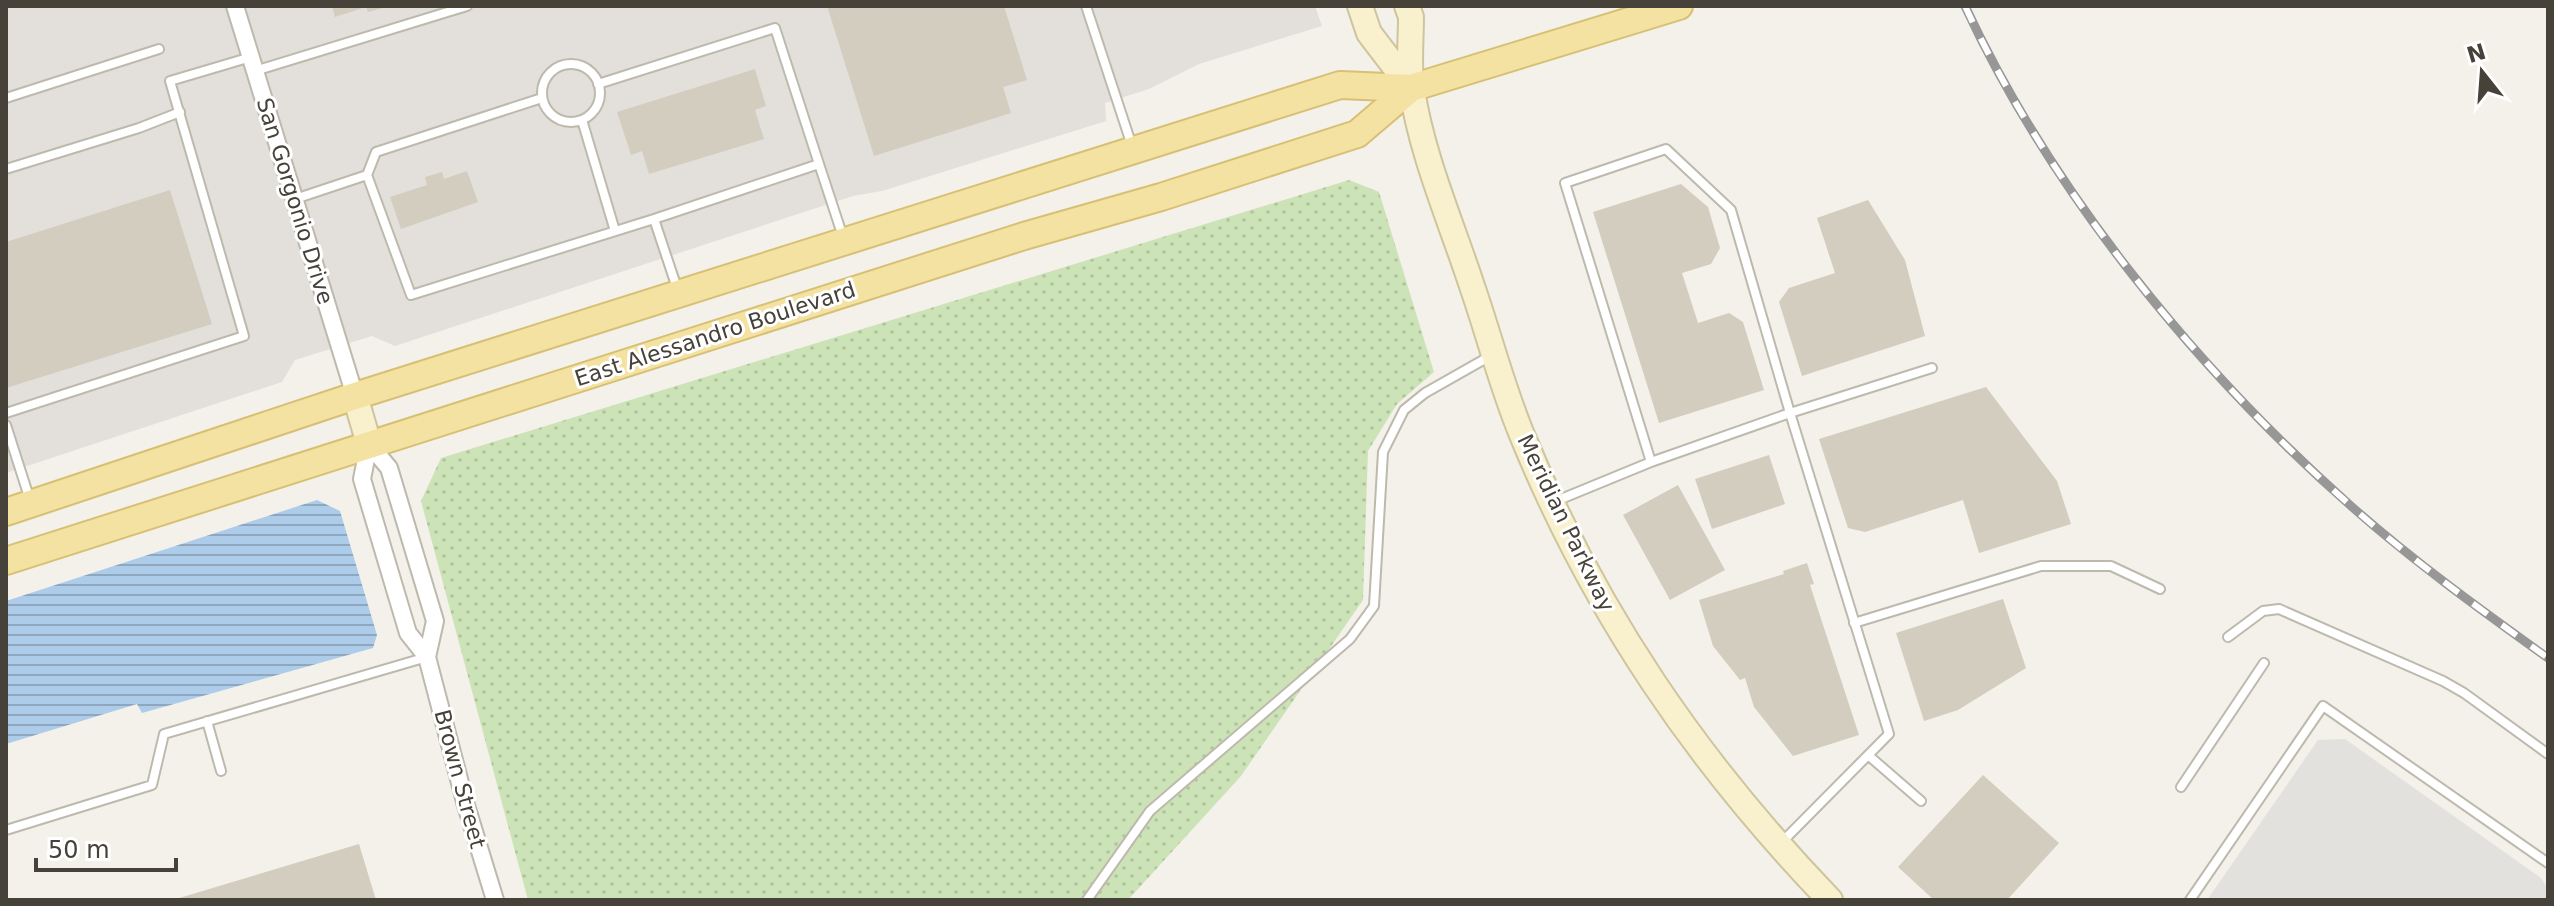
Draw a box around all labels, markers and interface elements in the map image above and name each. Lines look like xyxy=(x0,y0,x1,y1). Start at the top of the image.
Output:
north arrow xyxy=(2442,32,2522,112)
text: N xyxy=(2464,39,2489,68)
street label: San Gorgonio Drive xyxy=(252,95,338,307)
street label: East Alessandro Boulevard xyxy=(571,277,859,391)
street label: Meridian Parkway xyxy=(1512,430,1620,616)
street label: Brown Street xyxy=(429,707,491,852)
scale bar xyxy=(36,822,176,872)
text: 50 m xyxy=(48,836,110,864)

